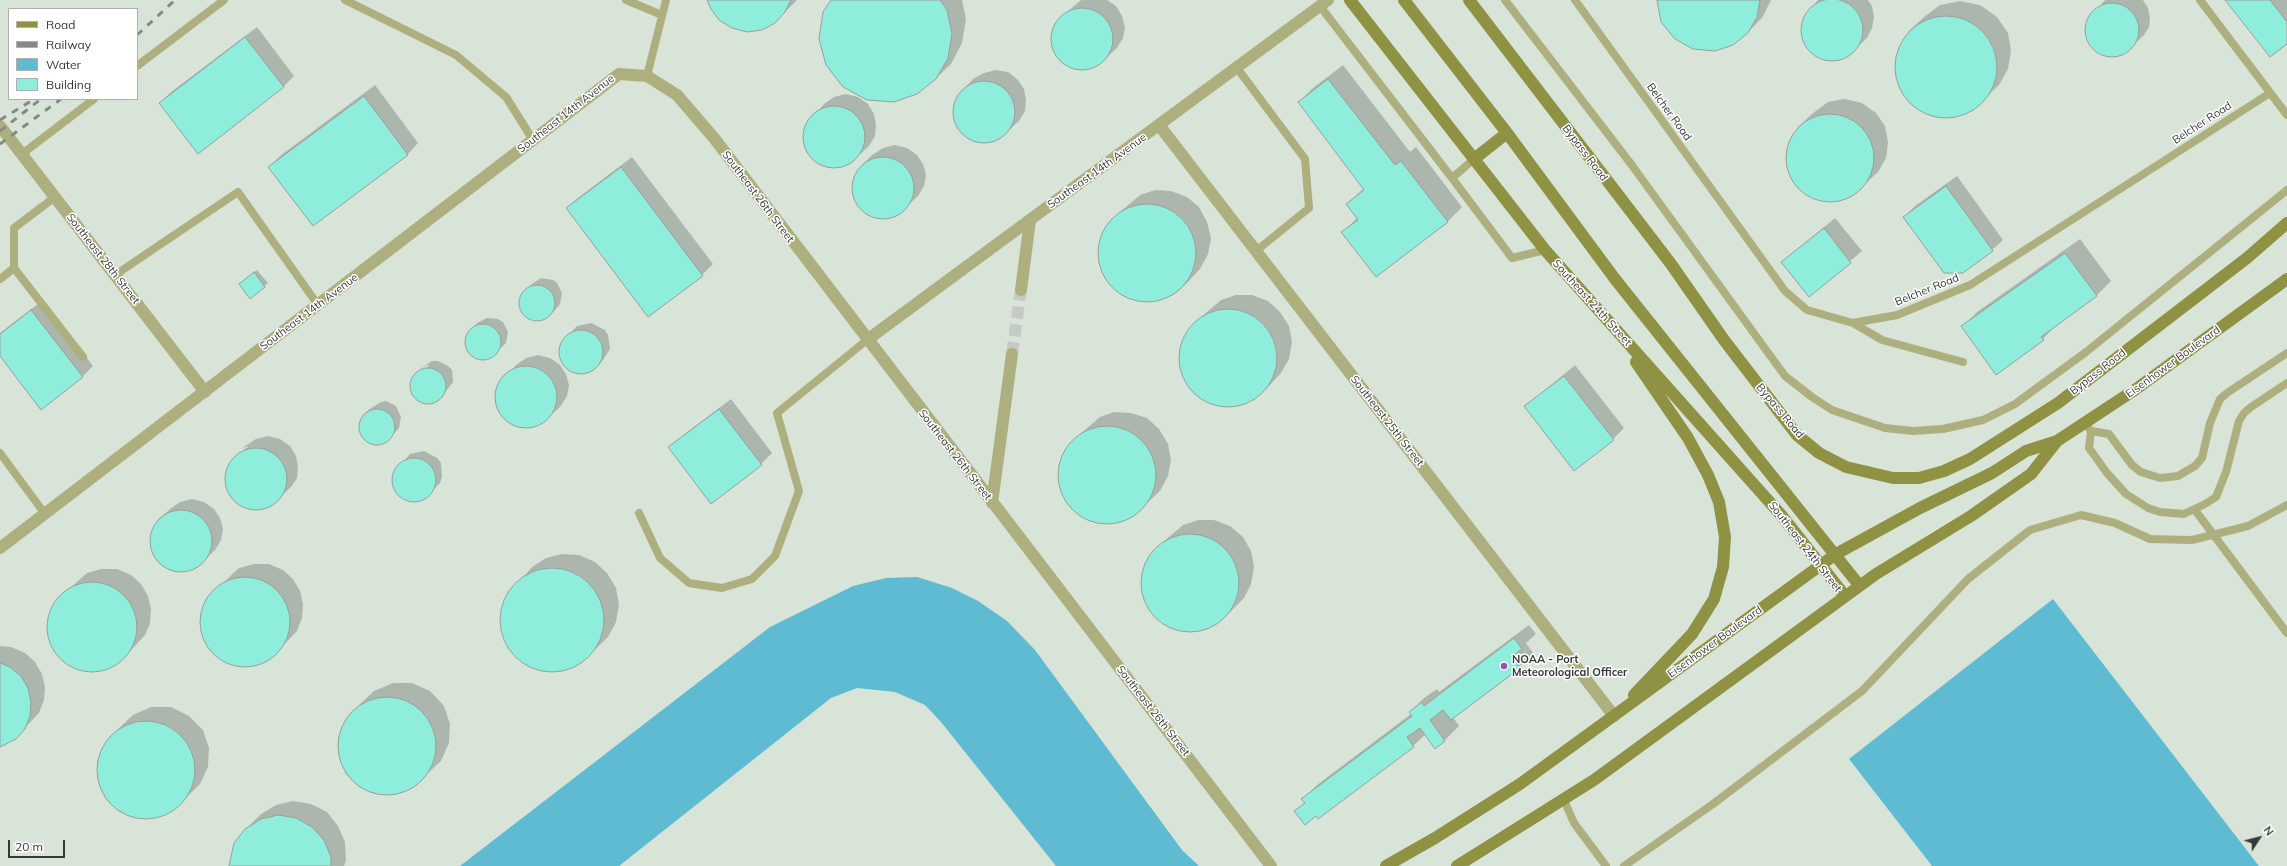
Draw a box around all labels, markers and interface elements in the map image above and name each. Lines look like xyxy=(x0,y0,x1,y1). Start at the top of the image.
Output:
legend xyxy=(8,8,138,100)
text: Road xyxy=(46,17,75,32)
text: Railway xyxy=(46,37,91,52)
text: Water xyxy=(46,57,81,72)
street label: Southeast 14th Avenue xyxy=(515,72,617,156)
text: Building xyxy=(46,77,91,92)
street label: Belcher Road xyxy=(1644,81,1694,143)
street label: Belcher Road xyxy=(2170,99,2234,147)
street label: Bypass Road xyxy=(1559,122,1611,184)
street label: Southeast 14th Avenue xyxy=(1045,131,1149,211)
street label: Southeast 26th Street xyxy=(719,149,797,245)
street label: Southeast 28th Street xyxy=(64,211,142,307)
street label: Southeast 24th Street xyxy=(1550,257,1634,349)
street label: Southeast 14th Avenue xyxy=(257,271,361,353)
street label: Belcher Road xyxy=(1893,271,1961,309)
street label: Eisenhower Boulevard xyxy=(2123,323,2223,401)
street label: Bypass Road xyxy=(2067,346,2129,398)
street label: Southeast 25th Street xyxy=(1348,373,1426,469)
street label: Bypass Road xyxy=(1753,381,1807,441)
street label: Southeast 26th Street xyxy=(916,407,994,503)
street label: Southeast 24th Street xyxy=(1766,499,1844,595)
street label: Eisenhower Boulevard xyxy=(1665,603,1765,681)
place label: NOAA - Port Meteorological Officer xyxy=(1512,653,1627,679)
marker: NOAA - Port Meteorological Officer xyxy=(1499,661,1509,671)
street label: Southeast 26th Street xyxy=(1114,663,1192,759)
north arrow xyxy=(2239,818,2279,858)
text: N xyxy=(2261,823,2277,838)
scale bar xyxy=(10,832,67,858)
text: 20 m xyxy=(15,839,43,854)

